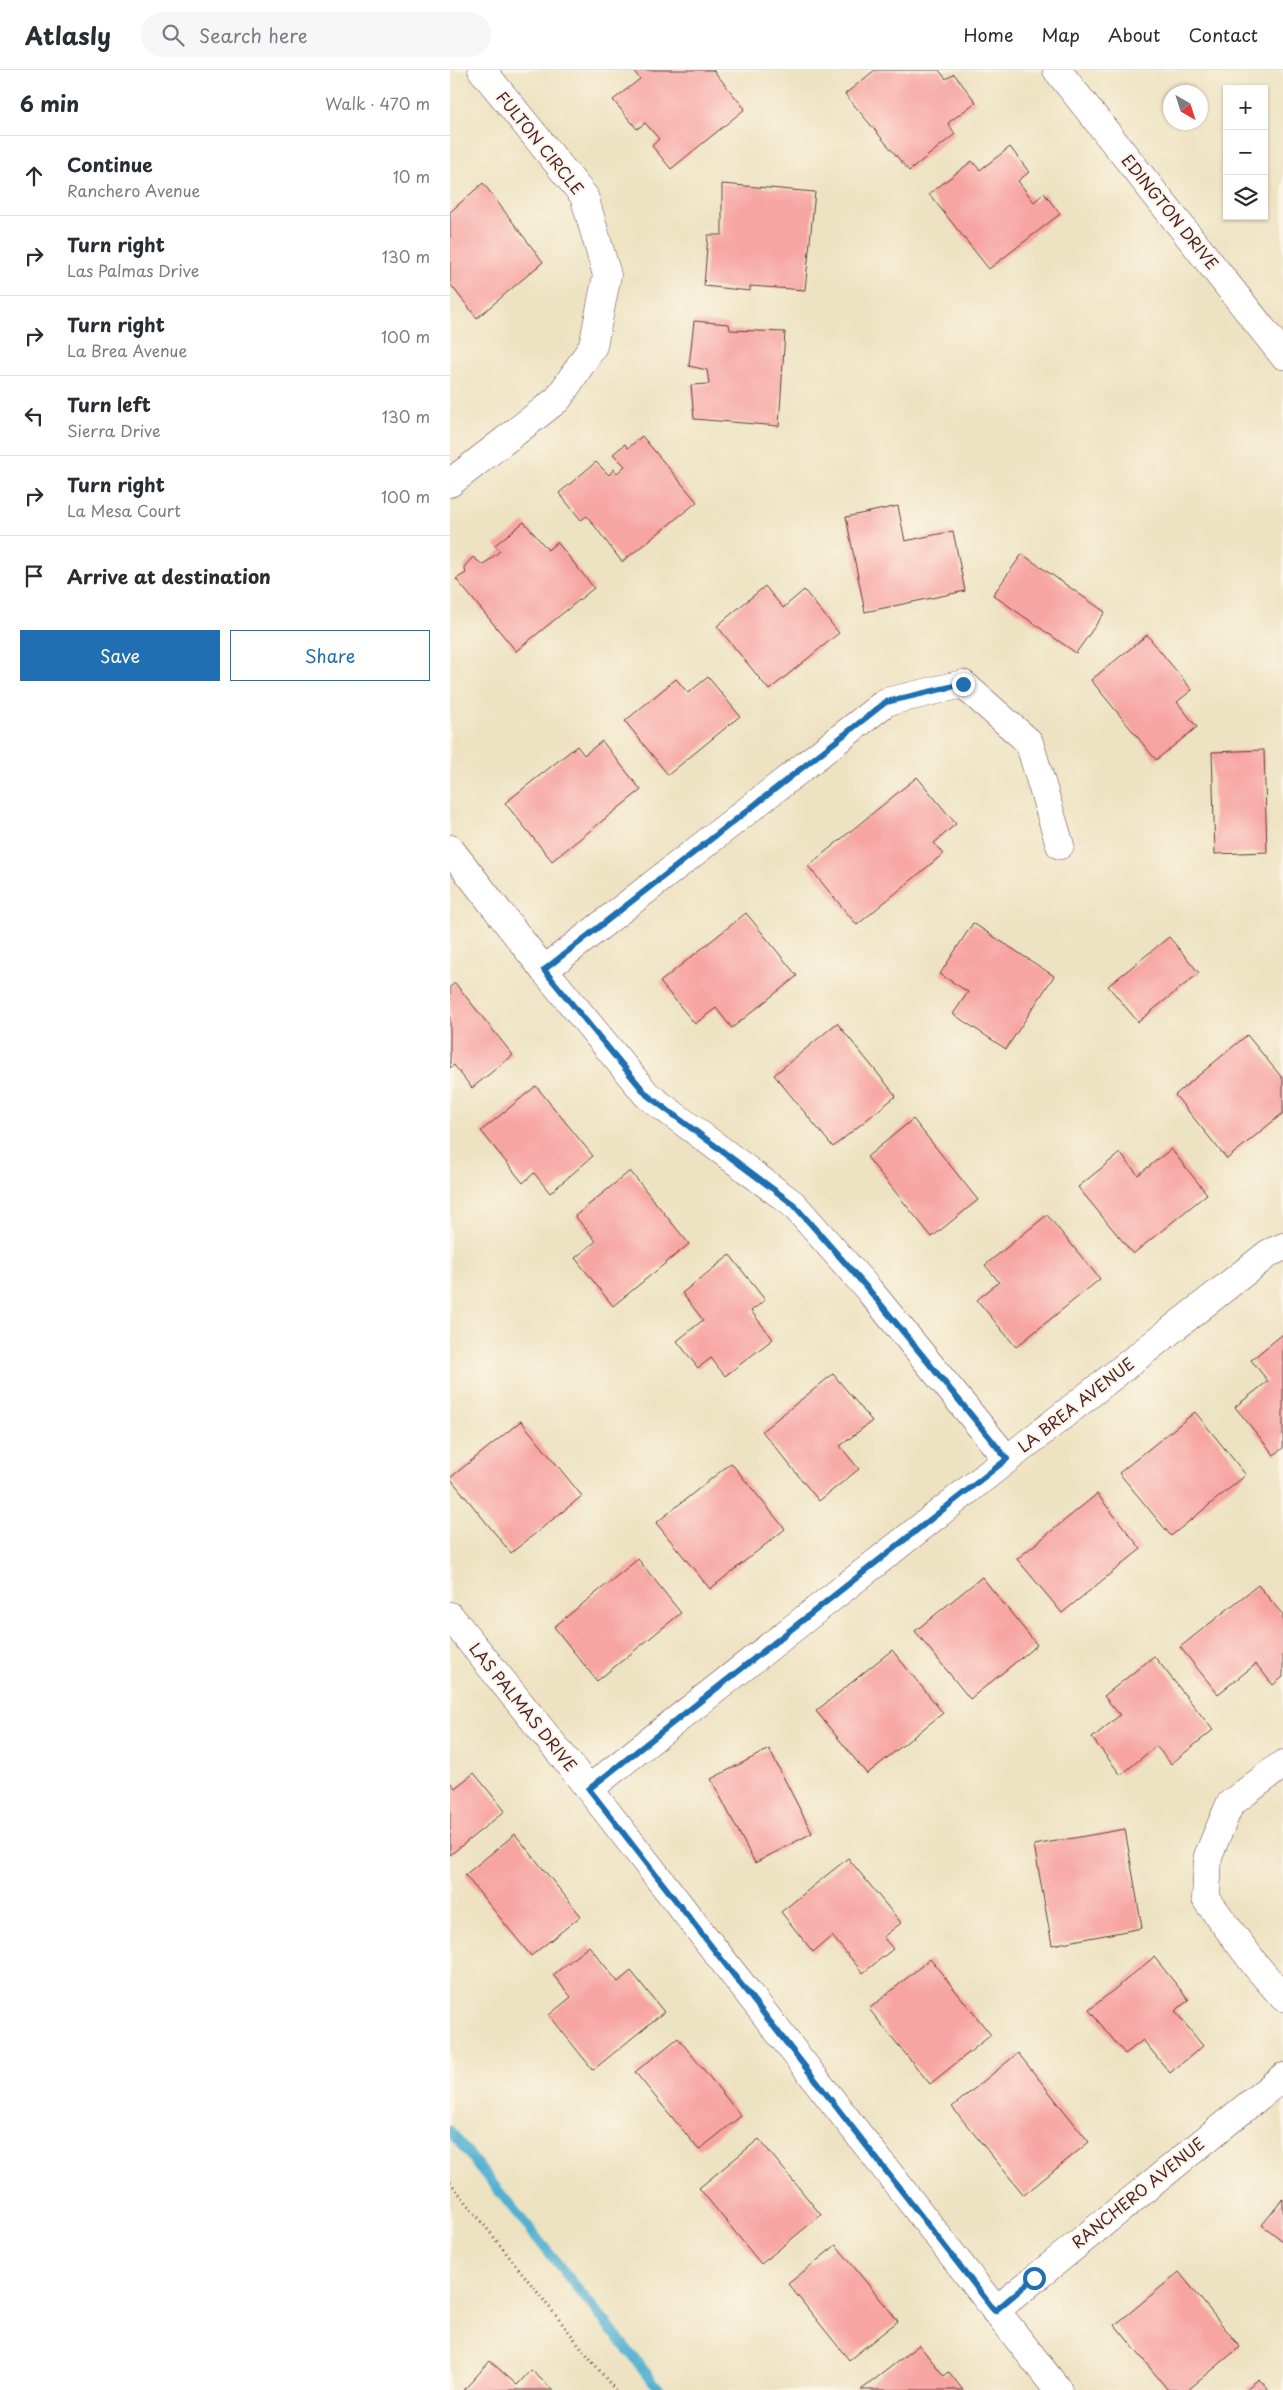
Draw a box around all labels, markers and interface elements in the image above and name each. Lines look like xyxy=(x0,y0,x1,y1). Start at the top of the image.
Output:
search box xyxy=(141,12,491,57)
text: Atlasly xyxy=(25,17,111,53)
icon: search xyxy=(159,21,187,49)
text: Search here xyxy=(199,21,308,49)
text: Home xyxy=(963,21,1013,48)
text: Map xyxy=(1041,21,1080,48)
text: About xyxy=(1108,21,1160,48)
text: Contact xyxy=(1188,21,1258,48)
street label: FULTON CIRCLE xyxy=(491,85,590,199)
north arrow xyxy=(1163,85,1208,130)
map controls xyxy=(1223,85,1268,220)
button: + xyxy=(1223,85,1268,130)
text: 6 min xyxy=(20,87,79,119)
text: Walk · 470 m xyxy=(325,91,430,115)
button: − xyxy=(1223,130,1268,175)
street label: EDINGTON DRIVE xyxy=(1117,148,1225,274)
text: Continue xyxy=(67,150,153,178)
icon: ahead xyxy=(20,162,48,190)
text: 10 m xyxy=(393,164,430,188)
button: layers xyxy=(1223,175,1268,220)
text: Ranchero Avenue xyxy=(67,178,200,202)
text: Turn right xyxy=(67,230,165,258)
icon: right xyxy=(20,242,48,270)
text: 130 m xyxy=(382,244,430,268)
text: Las Palmas Drive xyxy=(67,258,199,282)
text: Turn right xyxy=(67,310,165,338)
icon: right xyxy=(20,322,48,350)
text: 100 m xyxy=(381,324,430,348)
text: La Brea Avenue xyxy=(67,338,187,362)
text: Turn left xyxy=(67,390,151,418)
icon: left xyxy=(20,402,48,430)
text: 130 m xyxy=(382,404,430,428)
text: Sierra Drive xyxy=(67,418,161,442)
text: Turn right xyxy=(67,470,165,498)
icon: right xyxy=(20,482,48,510)
text: 100 m xyxy=(381,484,430,508)
text: La Mesa Court xyxy=(67,498,181,522)
icon: arrive xyxy=(20,562,48,590)
text: Arrive at destination xyxy=(67,562,271,590)
button: Save xyxy=(20,630,220,681)
button: Share xyxy=(230,630,430,681)
route end xyxy=(952,673,975,696)
street label: LA BREA AVENUE xyxy=(1012,1351,1139,1457)
street label: LAS PALMAS DRIVE xyxy=(464,1637,583,1776)
street label: RANCHERO AVENUE xyxy=(1066,2131,1209,2253)
route start xyxy=(1023,2267,1046,2290)

